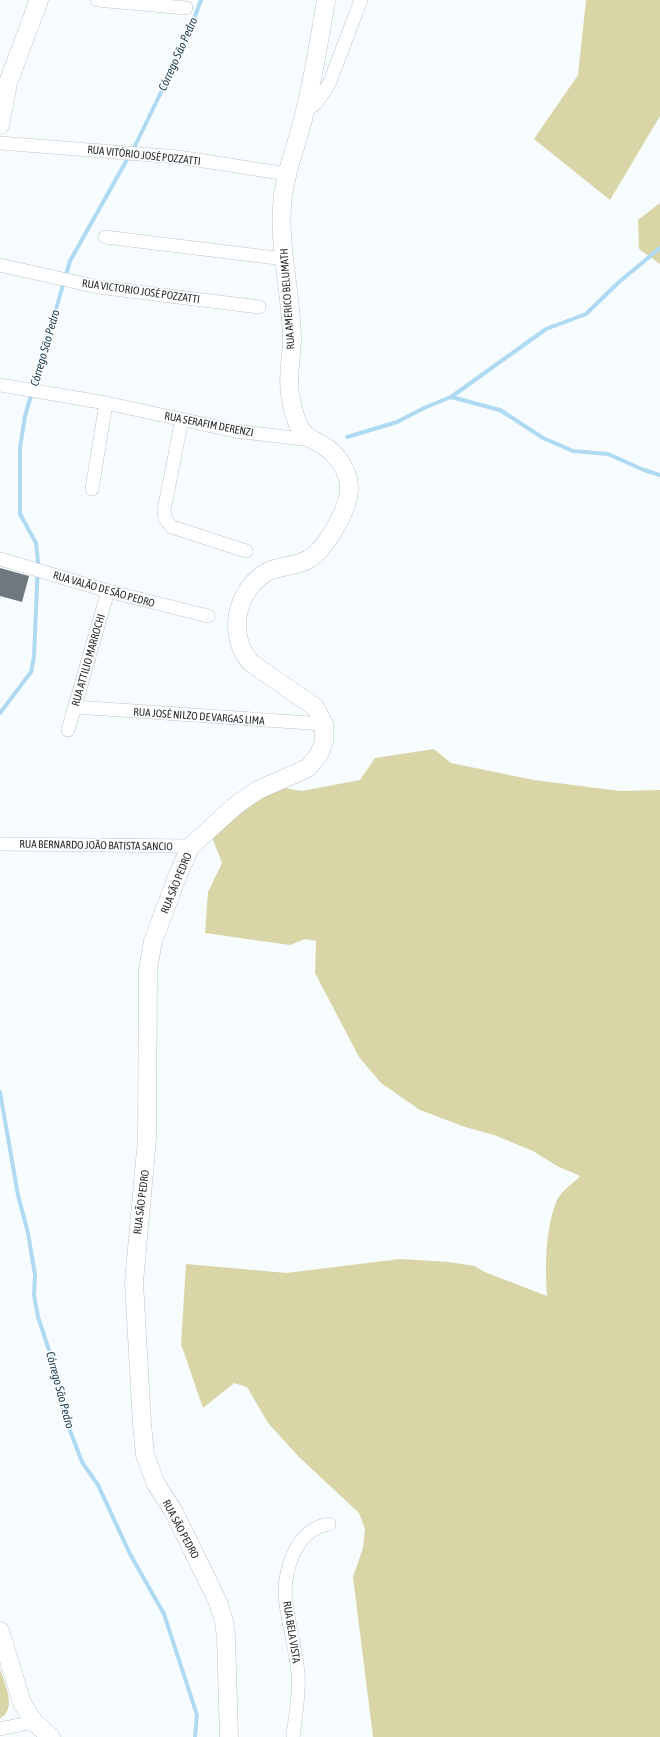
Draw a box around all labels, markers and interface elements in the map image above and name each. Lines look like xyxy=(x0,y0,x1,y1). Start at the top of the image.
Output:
water label: Córrego São Pedro xyxy=(156,15,201,93)
street label: RUA VITÓRIO JOSÉ POZZATTI xyxy=(87,143,201,167)
street label: RUA AMERICO BELUMATH xyxy=(277,248,297,350)
street label: RUA VICTORIO JOSÉ POZZATTI xyxy=(81,277,201,305)
water label: Córrego São Pedro xyxy=(27,308,63,388)
street label: RUA SERAFIM DERENZI xyxy=(163,409,255,439)
street label: RUA VALÃO DE SÃO PEDRO xyxy=(52,569,156,609)
street label: RUA ATTILIO MARROCHI xyxy=(69,612,107,708)
street label: RUA JOSÉ NILZO DE VARGAS LIMA xyxy=(133,705,266,727)
street label: RUA BERNARDO JOÃO BATISTA SANCIO xyxy=(19,838,173,852)
street label: RUA SÃO PEDRO xyxy=(158,851,194,915)
street label: RUA SÃO PEDRO xyxy=(131,1169,151,1235)
water label: Córrego São Pedro xyxy=(43,1350,77,1430)
street label: RUA SÃO PEDRO xyxy=(160,1498,202,1560)
street label: RUA BELA VISTA xyxy=(281,1600,303,1664)

